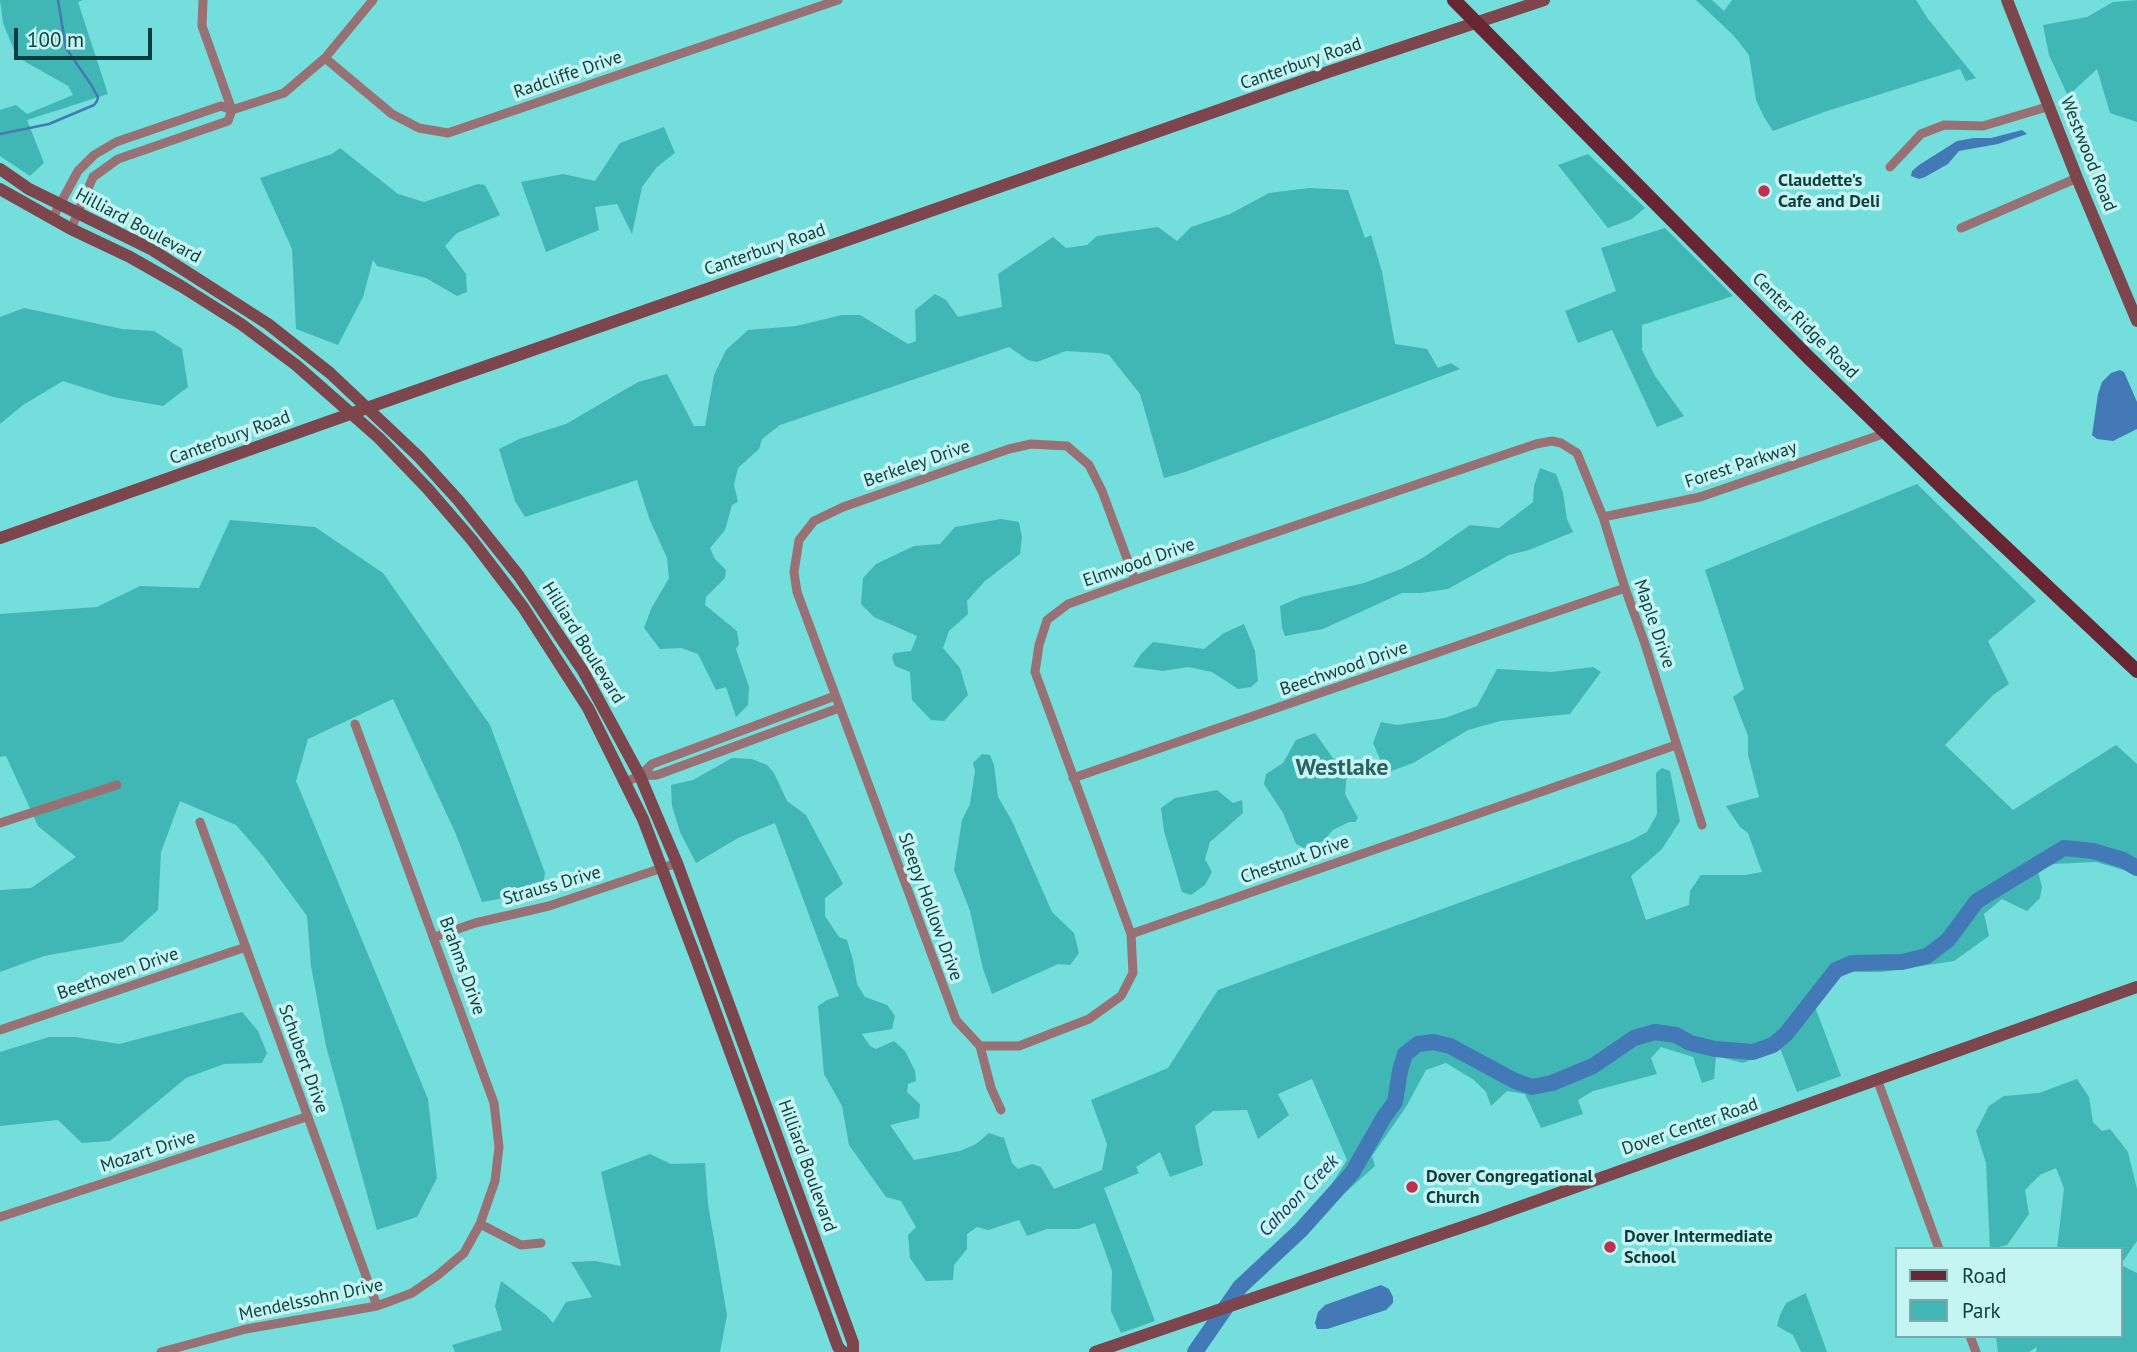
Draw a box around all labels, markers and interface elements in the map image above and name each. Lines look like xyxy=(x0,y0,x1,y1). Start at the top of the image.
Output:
scale bar xyxy=(18,14,156,58)
text: 100 m xyxy=(27,26,84,53)
street label: Canterbury Road xyxy=(1238,33,1364,95)
street label: Radcliffe Drive xyxy=(511,46,625,104)
street label: Westwood Road xyxy=(2055,93,2121,215)
place label: Claudette's Cafe and Deli xyxy=(1778,170,1880,212)
marker: Claudette's Cafe and Deli xyxy=(1756,183,1772,199)
street label: Hilliard Boulevard xyxy=(72,184,204,268)
street label: Canterbury Road xyxy=(702,219,828,281)
street label: Center Ridge Road xyxy=(1747,268,1863,384)
street label: Canterbury Road xyxy=(167,406,293,470)
street label: Berkeley Drive xyxy=(861,436,973,492)
street label: Forest Parkway xyxy=(1682,437,1800,493)
street label: Elmwood Drive xyxy=(1080,534,1198,592)
street label: Maple Drive xyxy=(1629,577,1679,671)
street label: Hilliard Boulevard xyxy=(537,578,629,708)
street label: Beechwood Drive xyxy=(1277,637,1411,701)
district label: Westlake xyxy=(1296,754,1388,782)
street label: Sleepy Hollow Drive xyxy=(893,830,967,984)
street label: Chestnut Drive xyxy=(1238,831,1352,889)
street label: Strauss Drive xyxy=(501,862,603,910)
street label: Brahms Drive xyxy=(434,914,490,1018)
street label: Beethoven Drive xyxy=(55,943,181,1005)
street label: Schubert Drive xyxy=(273,1002,333,1116)
street label: Dover Center Road xyxy=(1619,1094,1761,1160)
street label: Hilliard Boulevard xyxy=(773,1097,841,1235)
street label: Mozart Drive xyxy=(98,1127,198,1177)
water label: Cahoon Creek xyxy=(1254,1150,1344,1242)
place label: Dover Congregational Church xyxy=(1426,1166,1593,1208)
marker: Dover Congregational Church xyxy=(1404,1179,1420,1195)
place label: Dover Intermediate School xyxy=(1624,1226,1773,1268)
marker: Dover Intermediate School xyxy=(1602,1239,1618,1255)
legend xyxy=(1896,1247,2123,1338)
text: Road xyxy=(1962,1262,2006,1289)
street label: Mendelssohn Drive xyxy=(237,1274,385,1326)
text: Park xyxy=(1962,1297,2001,1324)

